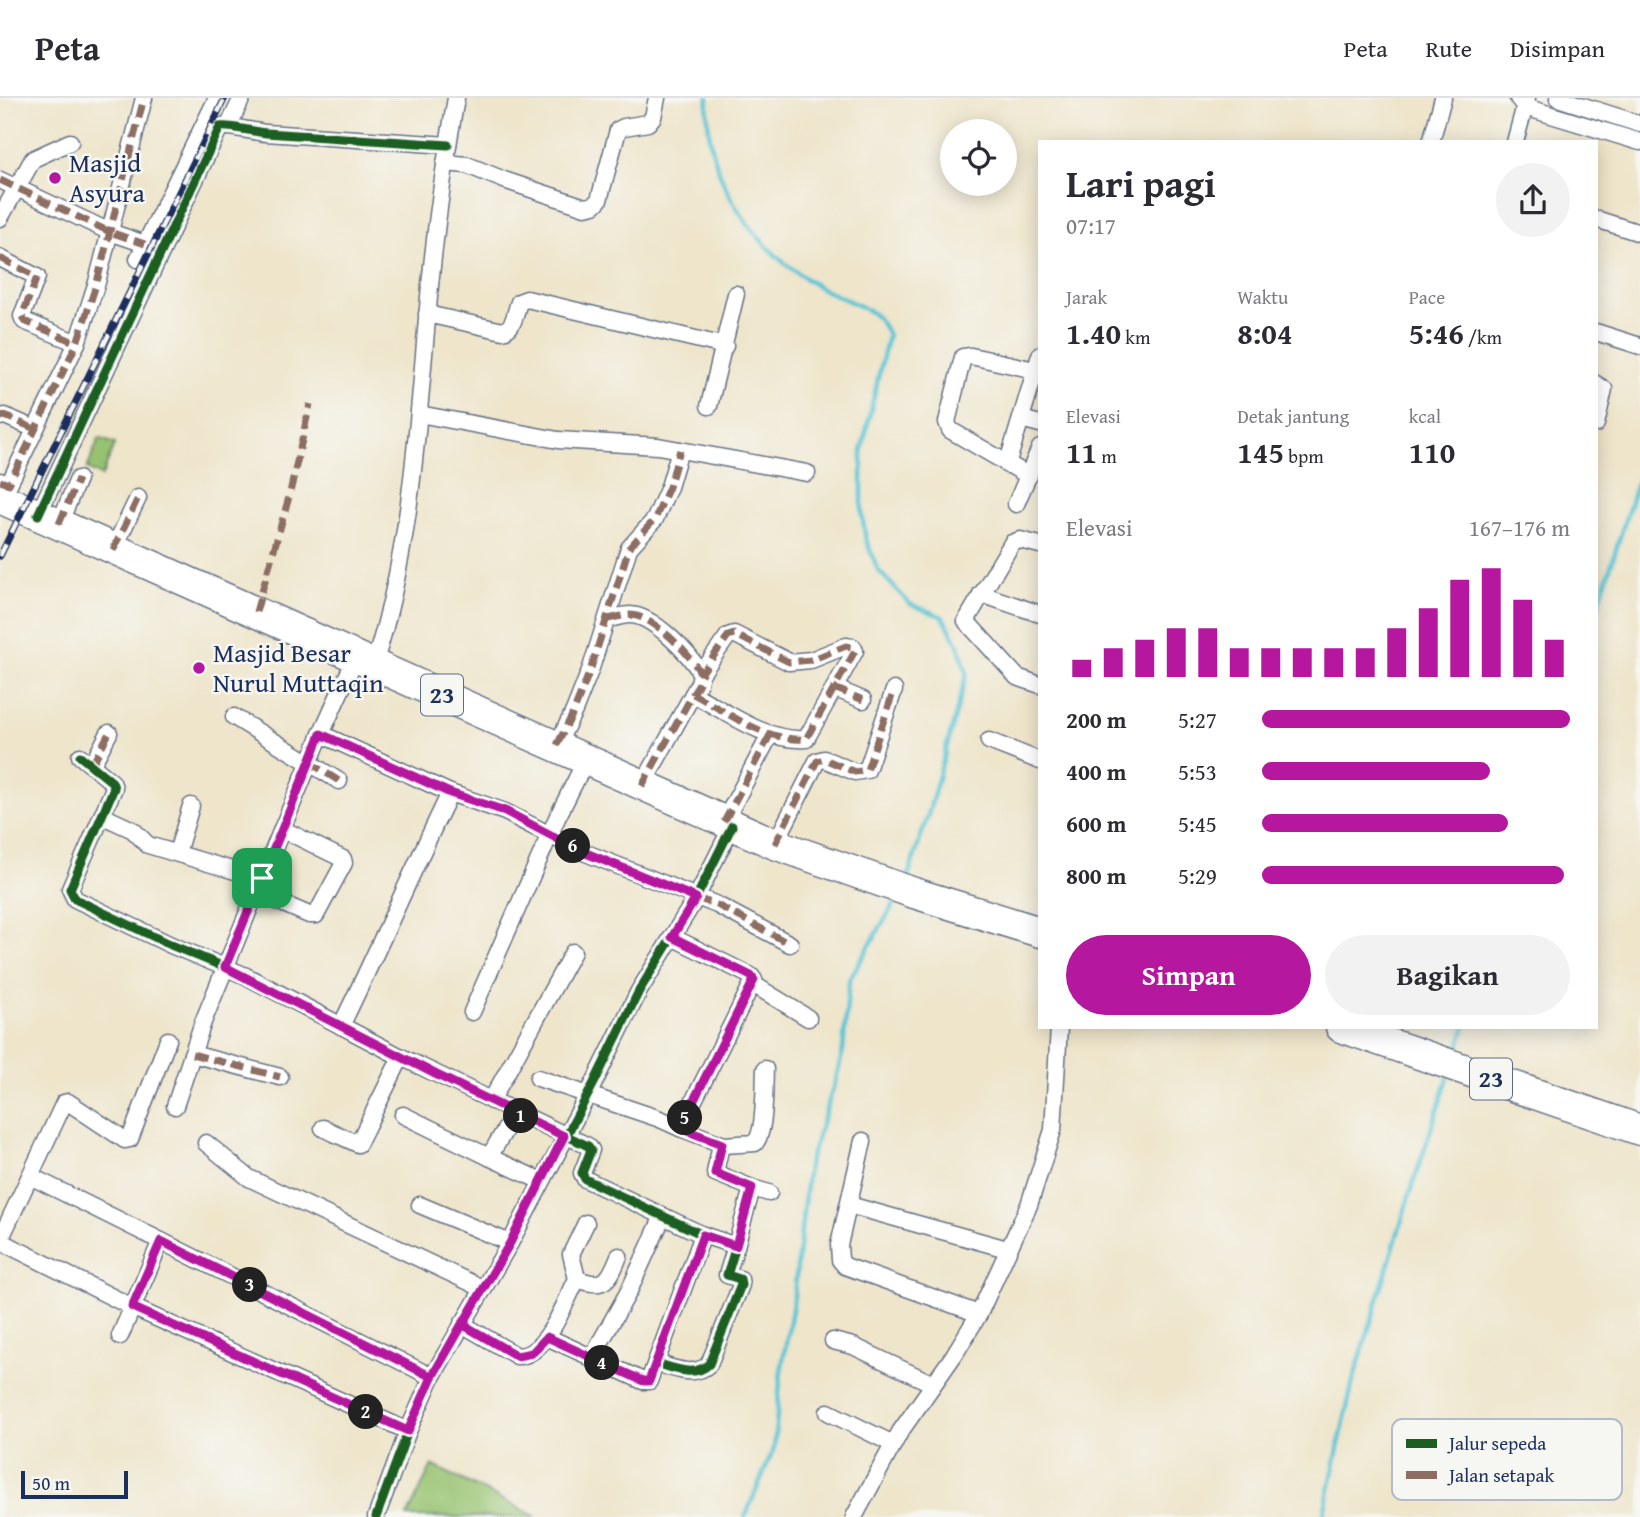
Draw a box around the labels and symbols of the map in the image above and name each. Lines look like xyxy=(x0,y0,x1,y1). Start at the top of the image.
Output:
place label: Masjid Asyura xyxy=(69,143,146,212)
marker: Masjid Asyura xyxy=(47,170,63,186)
place label: Masjid Besar Nurul Muttaqin xyxy=(213,633,384,702)
marker: Masjid Besar Nurul Muttaqin xyxy=(191,660,207,676)
road number: 23 xyxy=(421,674,463,716)
pin: 6 xyxy=(556,828,590,864)
pin xyxy=(232,848,292,908)
road number: 23 xyxy=(1470,1058,1512,1099)
pin: 1 xyxy=(504,1098,538,1134)
pin: 5 xyxy=(668,1100,702,1136)
pin: 3 xyxy=(232,1268,268,1302)
pin: 4 xyxy=(584,1346,620,1380)
pin: 2 xyxy=(348,1394,384,1430)
legend xyxy=(1392,1419,1622,1500)
text: Jalur sepeda xyxy=(1447,1429,1546,1457)
text: Jalan setapak xyxy=(1447,1461,1555,1489)
scale bar xyxy=(21,1468,128,1500)

